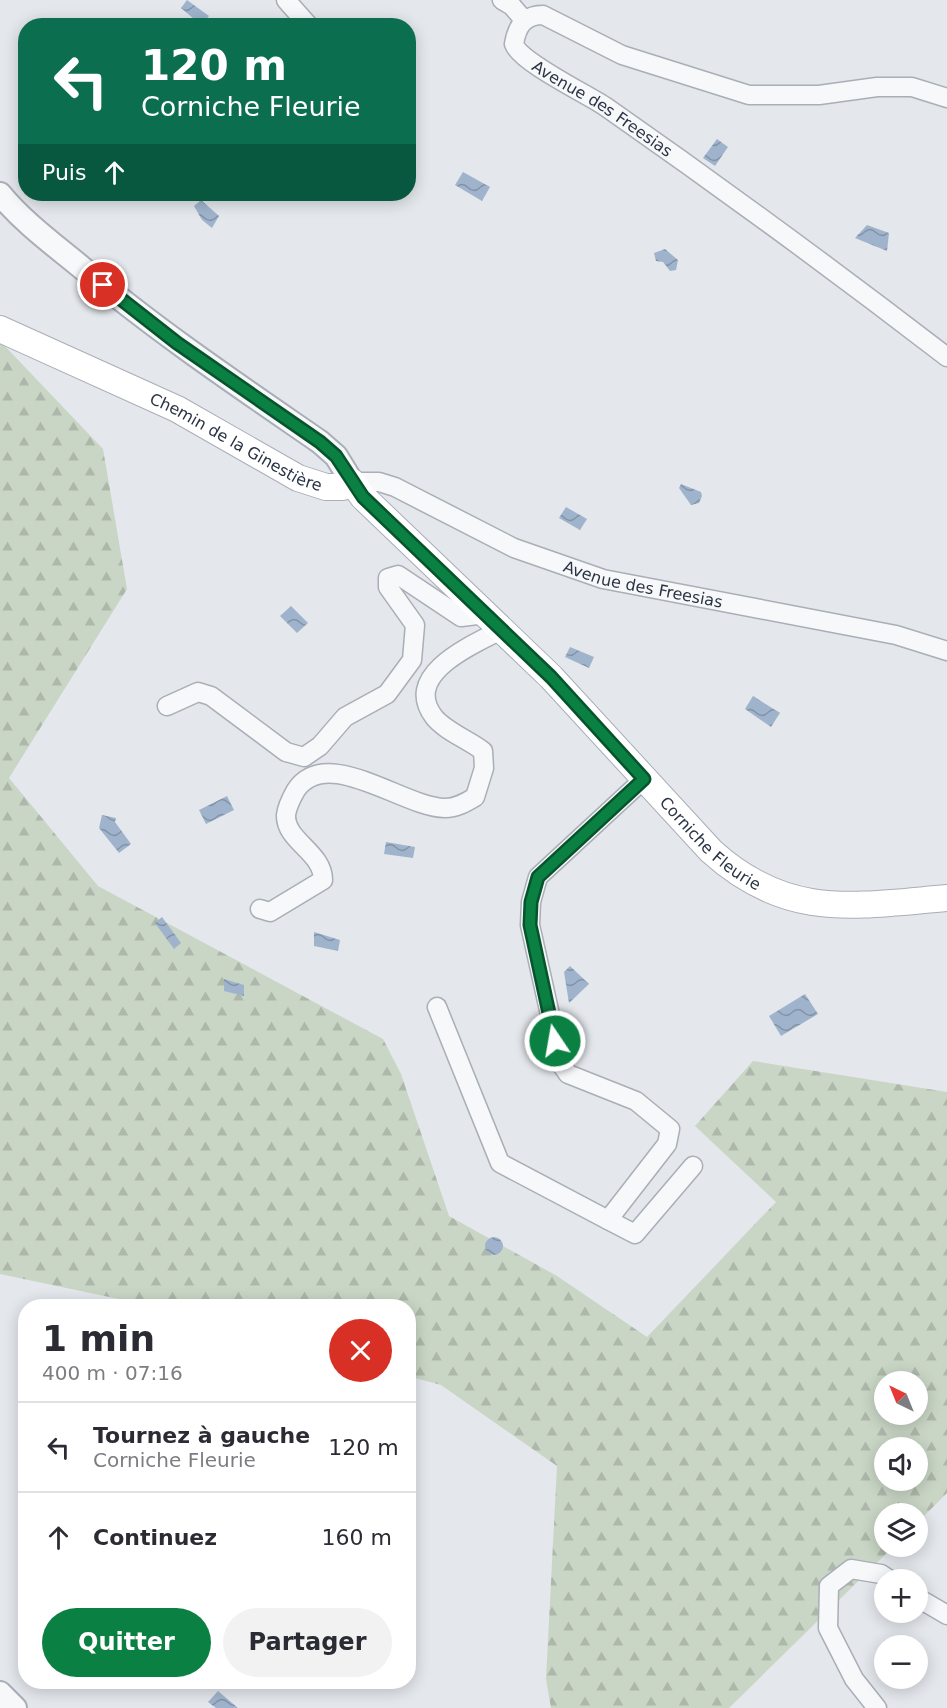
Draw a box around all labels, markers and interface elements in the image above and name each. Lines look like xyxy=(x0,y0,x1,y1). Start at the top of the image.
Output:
text: 120 m xyxy=(141,41,287,90)
icon: left xyxy=(42,42,120,120)
street label: Avenue des Freesias xyxy=(529,56,676,160)
text: Corniche Fleurie xyxy=(141,91,361,122)
icon: ahead xyxy=(98,156,131,189)
text: Puis xyxy=(42,160,86,185)
pin xyxy=(77,259,128,310)
icon: arrive xyxy=(86,268,119,301)
street label: Chemin de la Ginestière xyxy=(147,389,325,495)
street label: Avenue des Freesias xyxy=(561,556,724,611)
street label: Corniche Fleurie xyxy=(656,793,764,894)
position arrow xyxy=(523,1009,587,1073)
text: 1 min xyxy=(42,1318,155,1359)
button: close xyxy=(329,1319,392,1382)
text: 400 m · 07:16 xyxy=(42,1361,183,1385)
north arrow xyxy=(874,1371,928,1425)
map controls xyxy=(874,1371,928,1689)
text: Tournez à gauche xyxy=(93,1423,310,1448)
icon: left xyxy=(42,1431,75,1464)
text: 120 m xyxy=(328,1435,399,1460)
button: sound xyxy=(874,1437,928,1491)
text: Corniche Fleurie xyxy=(93,1448,256,1472)
button: layers xyxy=(874,1503,928,1557)
icon: ahead xyxy=(42,1521,75,1554)
text: Continuez xyxy=(93,1525,217,1550)
text: 160 m xyxy=(322,1525,392,1550)
button: + xyxy=(874,1569,928,1623)
button: Quitter xyxy=(42,1608,211,1677)
button: Partager xyxy=(223,1608,392,1677)
button: − xyxy=(874,1635,928,1689)

